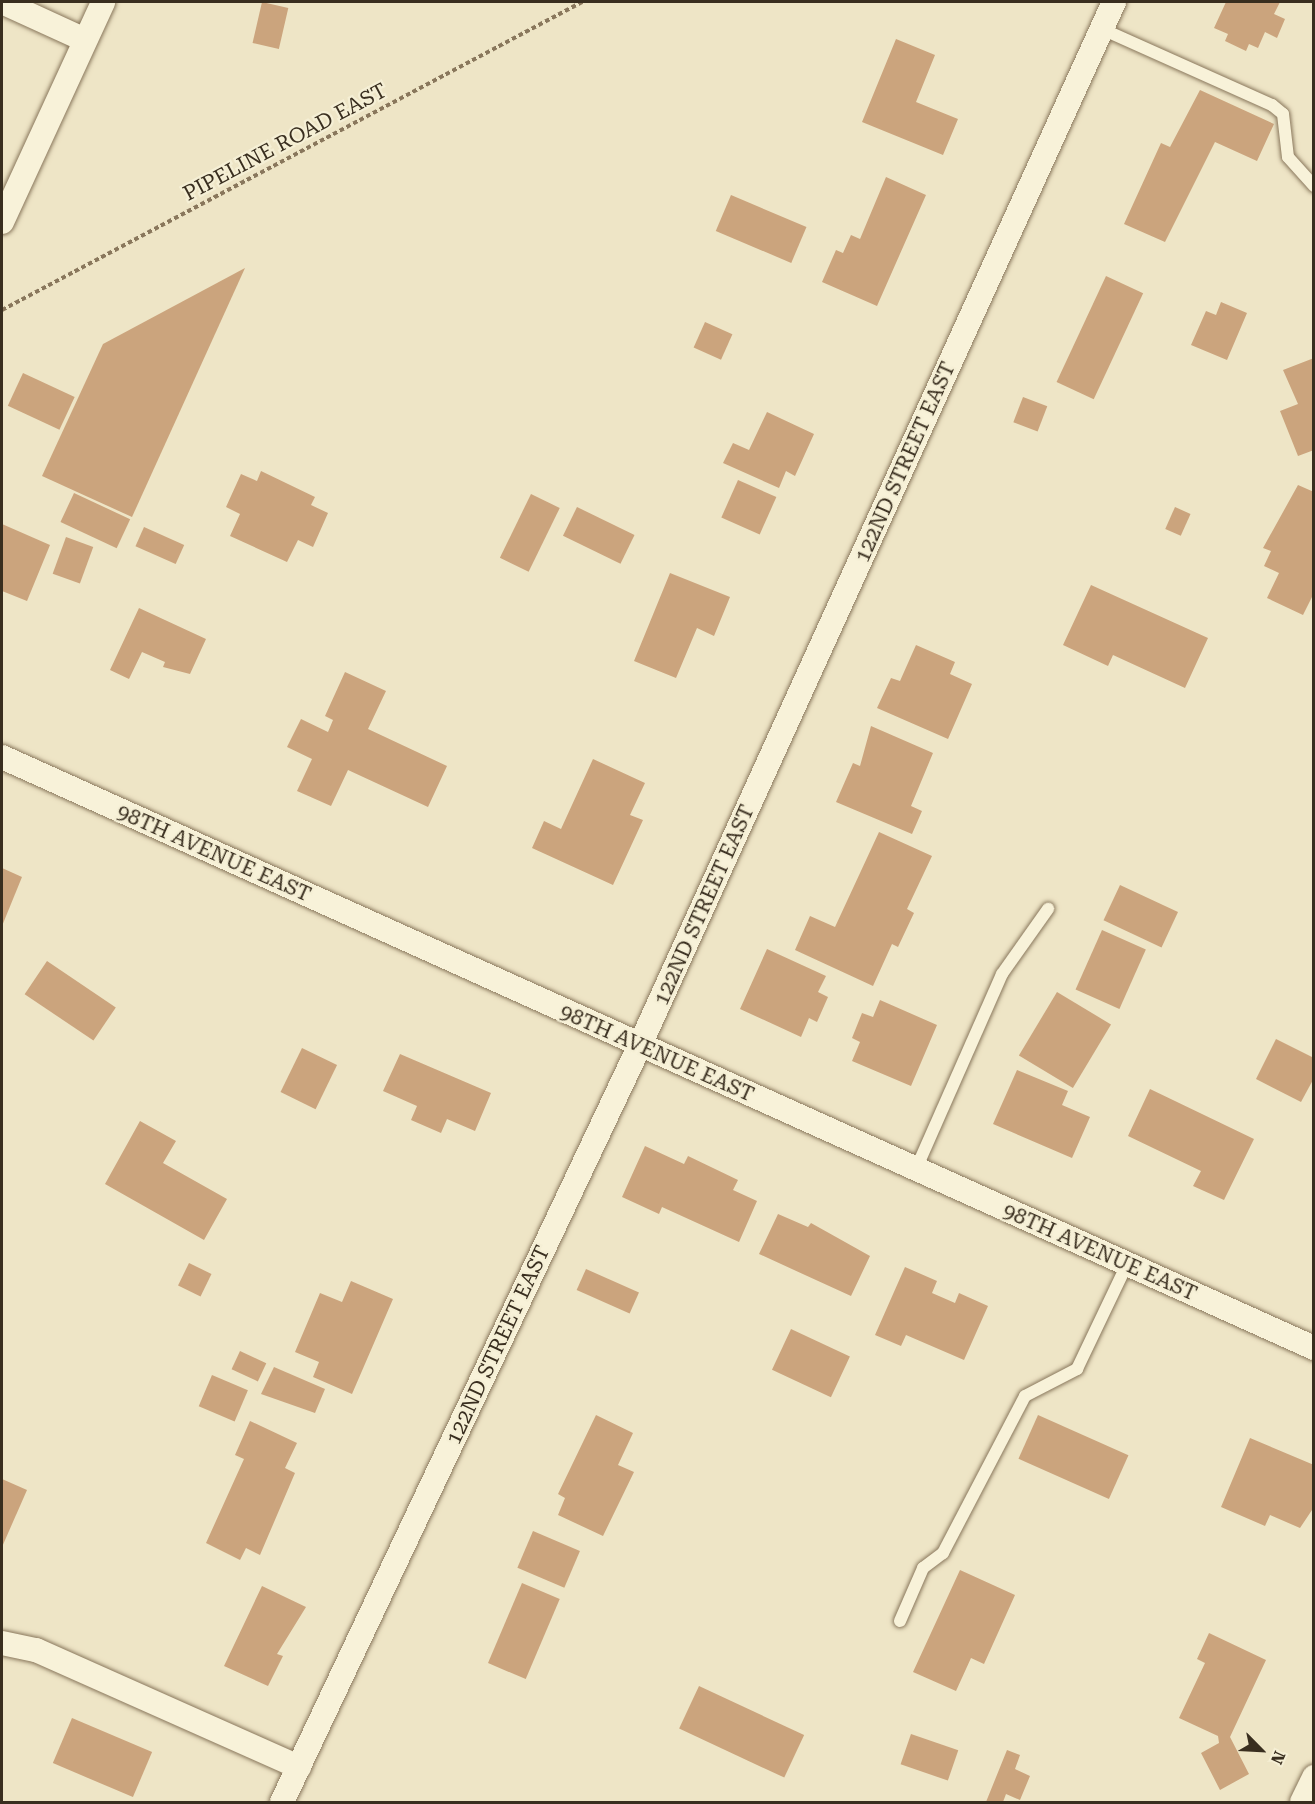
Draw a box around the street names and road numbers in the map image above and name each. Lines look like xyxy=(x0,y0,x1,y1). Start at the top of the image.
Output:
street label: PIPELINE ROAD EAST xyxy=(179,78,391,206)
street label: 122ND STREET EAST xyxy=(849,358,961,566)
street label: 98TH AVENUE EAST xyxy=(113,799,315,907)
street label: 122ND STREET EAST xyxy=(648,801,760,1009)
street label: 98TH AVENUE EAST xyxy=(556,999,758,1107)
street label: 98TH AVENUE EAST xyxy=(999,1198,1201,1306)
street label: 122ND STREET EAST xyxy=(441,1242,555,1448)

